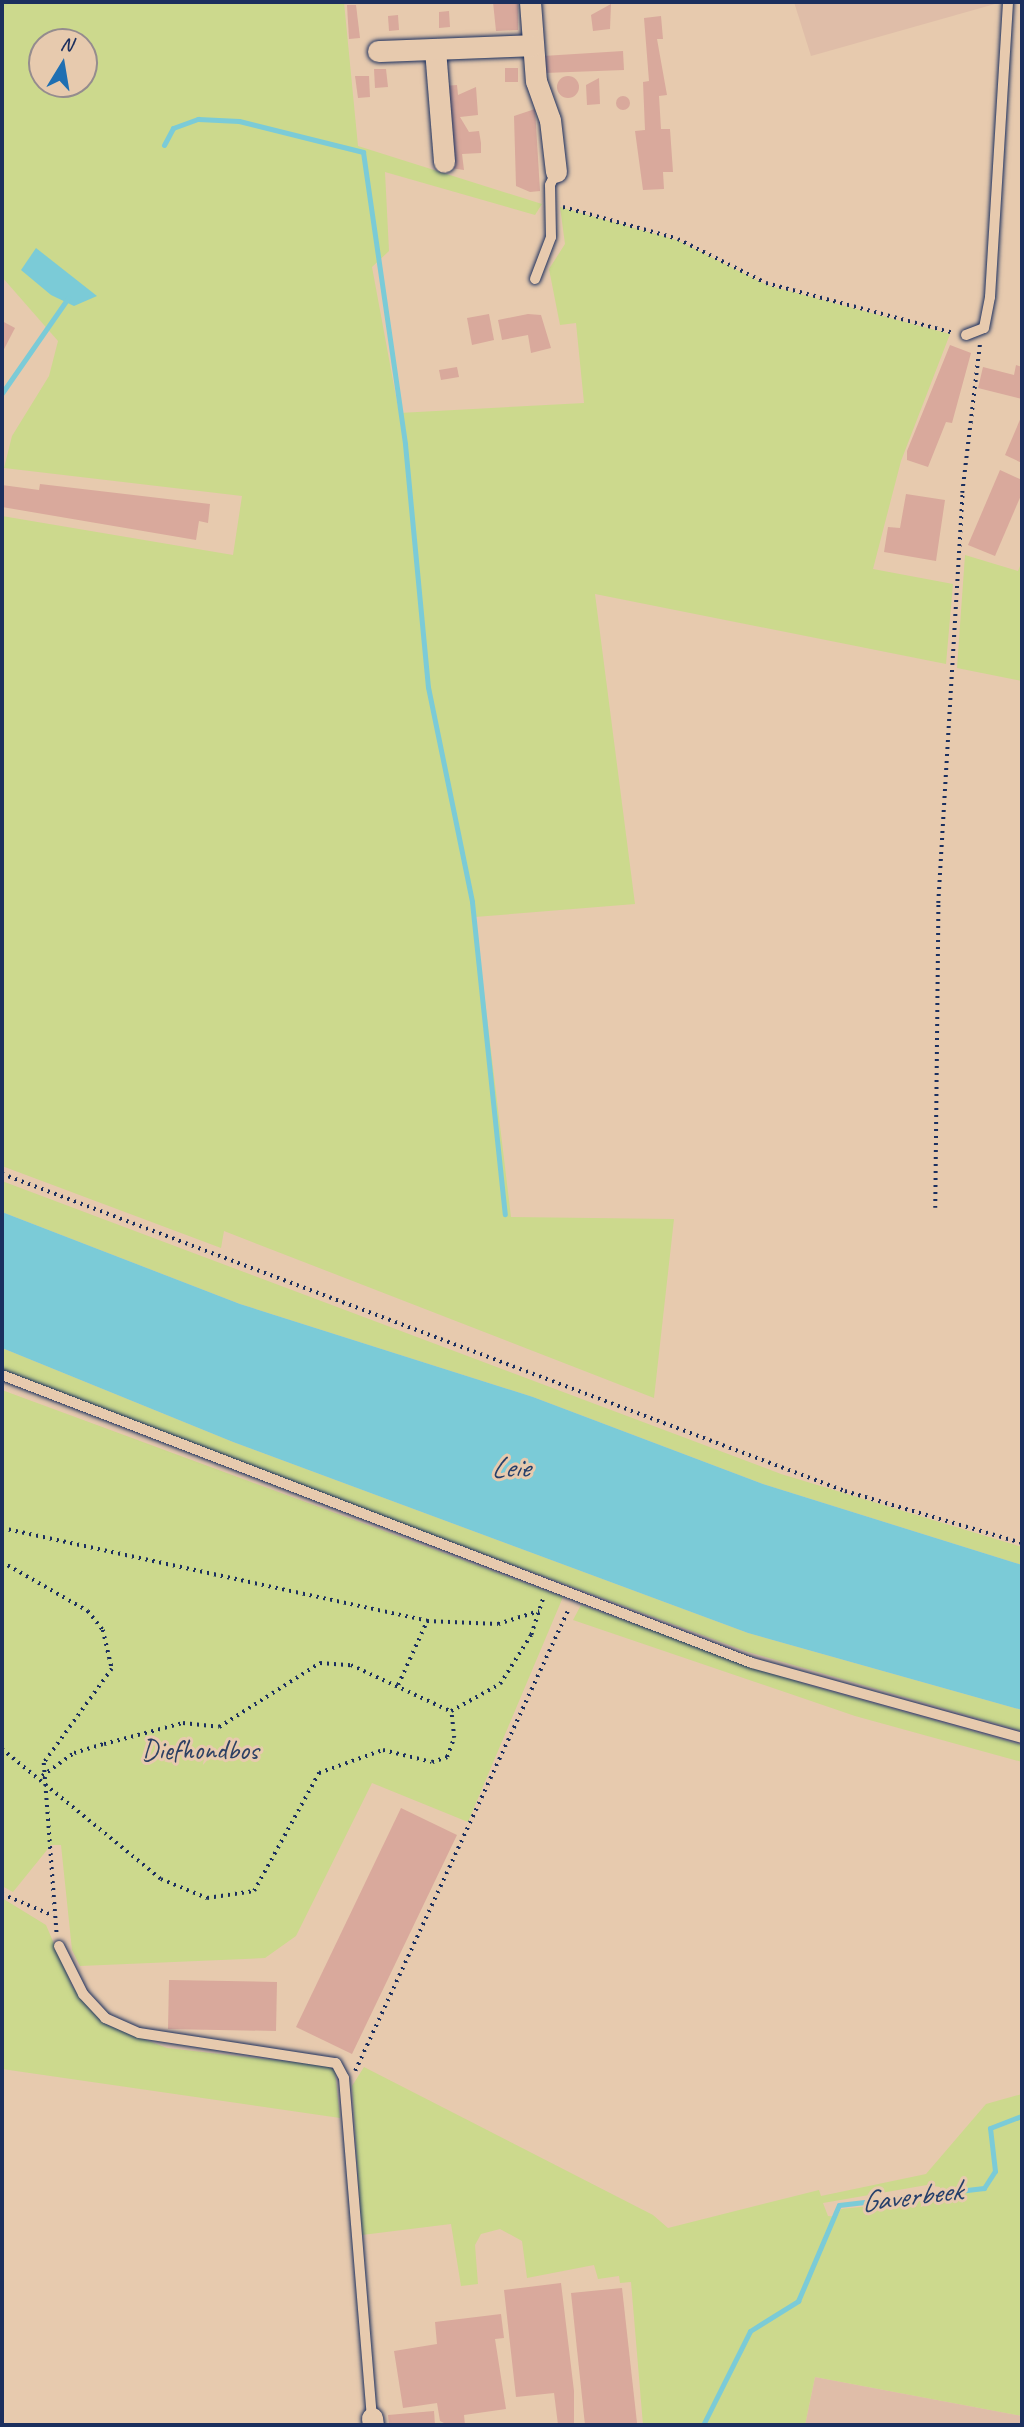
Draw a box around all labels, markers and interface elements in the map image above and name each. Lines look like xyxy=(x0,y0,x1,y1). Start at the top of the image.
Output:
north arrow xyxy=(28,28,98,98)
text: N xyxy=(59,31,75,57)
water label: Leie xyxy=(491,1449,529,1485)
park label: Diefhondbos xyxy=(142,1733,258,1767)
water label: Gaverbeek xyxy=(859,2172,963,2220)

